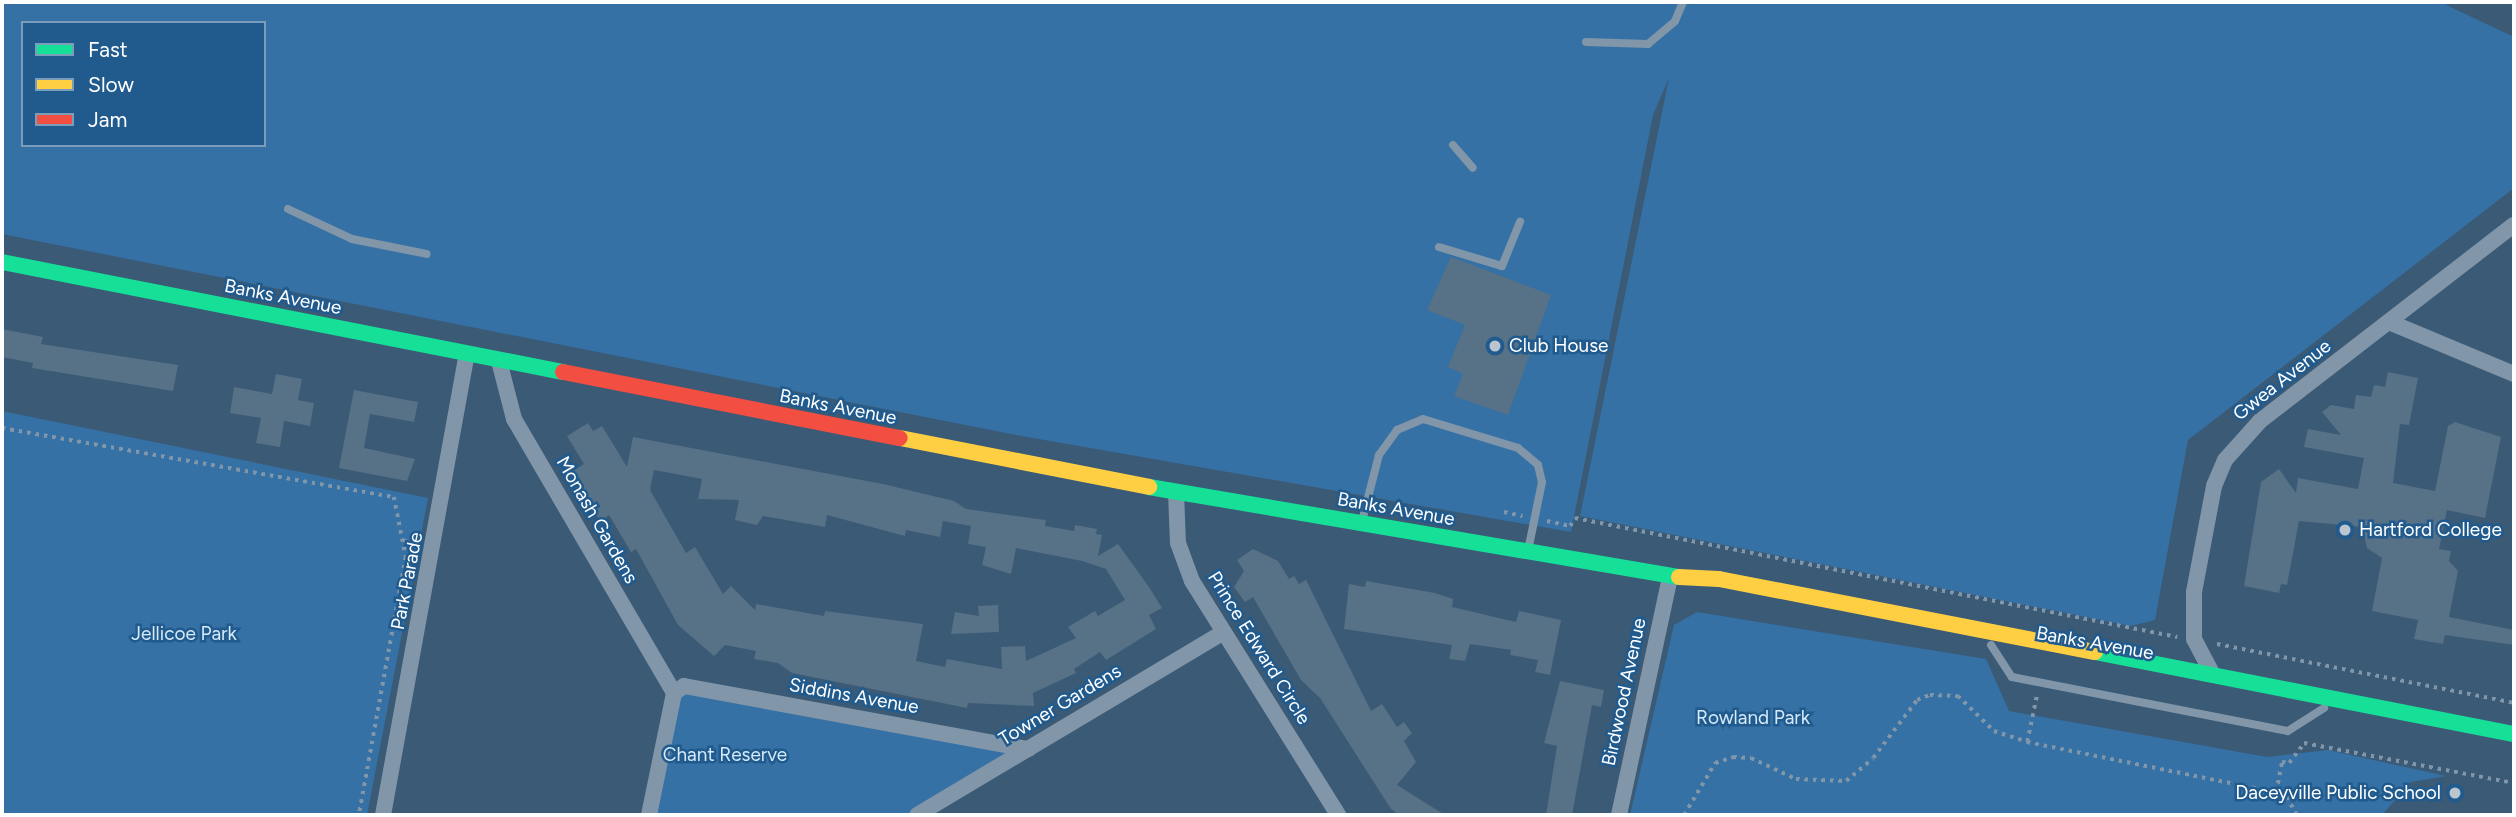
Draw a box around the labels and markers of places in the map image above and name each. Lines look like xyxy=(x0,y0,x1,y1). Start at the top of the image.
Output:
place label: Club House xyxy=(1509,335,1608,357)
marker: Club House xyxy=(1487,338,1503,354)
place label: Hartford College xyxy=(2359,519,2502,541)
marker: Hartford College xyxy=(2337,522,2353,538)
place label: Daceyville Public School xyxy=(2235,782,2441,804)
marker: Daceyville Public School xyxy=(2447,785,2463,801)

